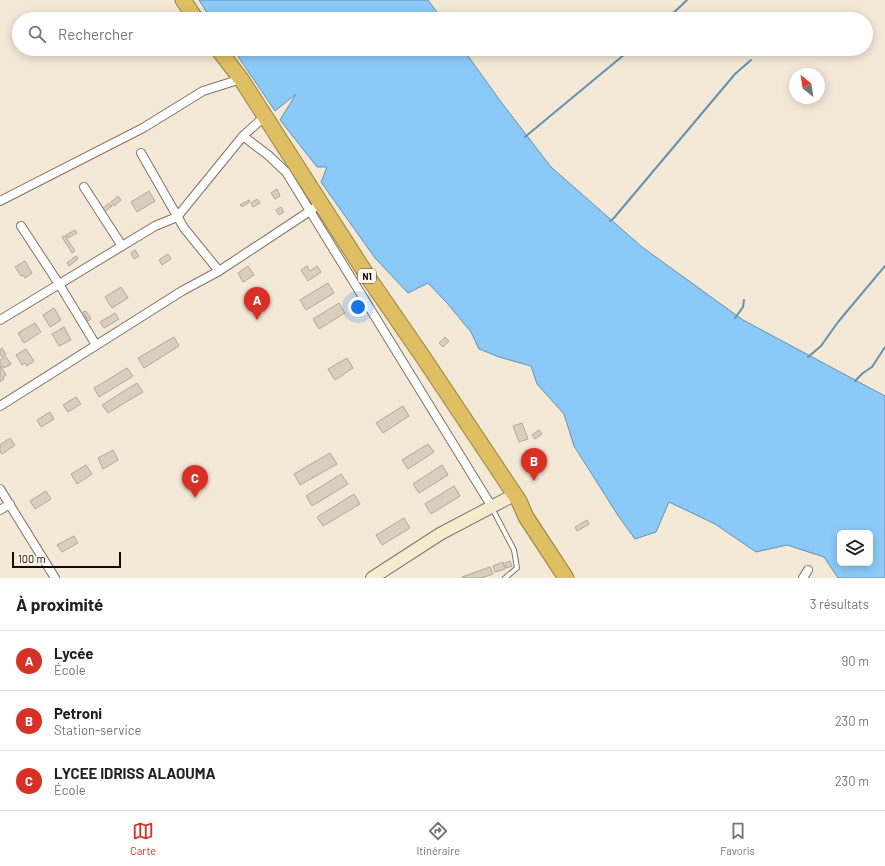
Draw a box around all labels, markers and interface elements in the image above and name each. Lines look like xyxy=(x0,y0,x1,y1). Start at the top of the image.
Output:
search box xyxy=(12,12,873,56)
icon: search xyxy=(26,23,48,45)
text: Rechercher xyxy=(58,25,134,43)
north arrow xyxy=(789,68,825,104)
road number: N1 xyxy=(358,269,376,283)
pin: A xyxy=(244,287,270,320)
your location xyxy=(348,297,368,317)
pin: B xyxy=(521,448,547,481)
pin: C xyxy=(182,465,208,498)
map controls xyxy=(837,530,873,566)
button: layers xyxy=(837,530,873,566)
scale bar xyxy=(12,550,121,569)
text: 100 m xyxy=(18,552,46,565)
text: À proximité xyxy=(16,594,103,614)
text: 3 résultats xyxy=(810,596,869,612)
text: Lycée xyxy=(54,644,94,662)
text: A xyxy=(25,653,33,669)
text: 90 m xyxy=(842,653,869,669)
text: École xyxy=(54,662,86,678)
text: Petroni xyxy=(54,704,102,722)
text: B xyxy=(25,713,33,729)
text: 230 m xyxy=(835,713,869,729)
text: Station-service xyxy=(54,722,142,738)
text: LYCEE IDRISS ALAOUMA xyxy=(54,764,216,782)
text: C xyxy=(25,773,33,789)
text: 230 m xyxy=(835,773,869,789)
text: École xyxy=(54,782,86,798)
tab: Carte xyxy=(130,820,156,857)
tab: Itinéraire xyxy=(416,820,460,857)
tab: Favoris xyxy=(720,820,755,857)

